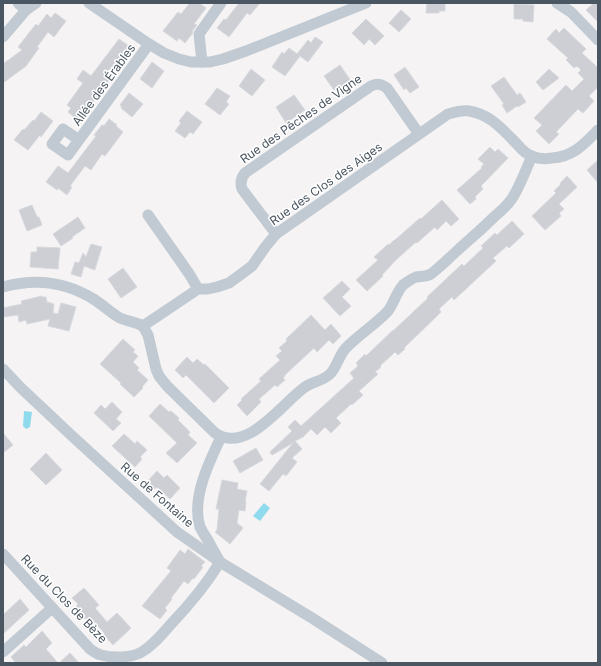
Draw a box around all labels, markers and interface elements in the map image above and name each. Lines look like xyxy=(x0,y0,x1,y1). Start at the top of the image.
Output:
street label: Allée des Érables xyxy=(69,41,138,129)
street label: Rue des Pêches de Vigne xyxy=(237,71,364,166)
street label: Rue des Clos des Aiges xyxy=(267,139,385,228)
street label: Rue de Fontaine xyxy=(118,459,197,530)
street label: Rue du Clos de Bèze xyxy=(18,551,111,646)

